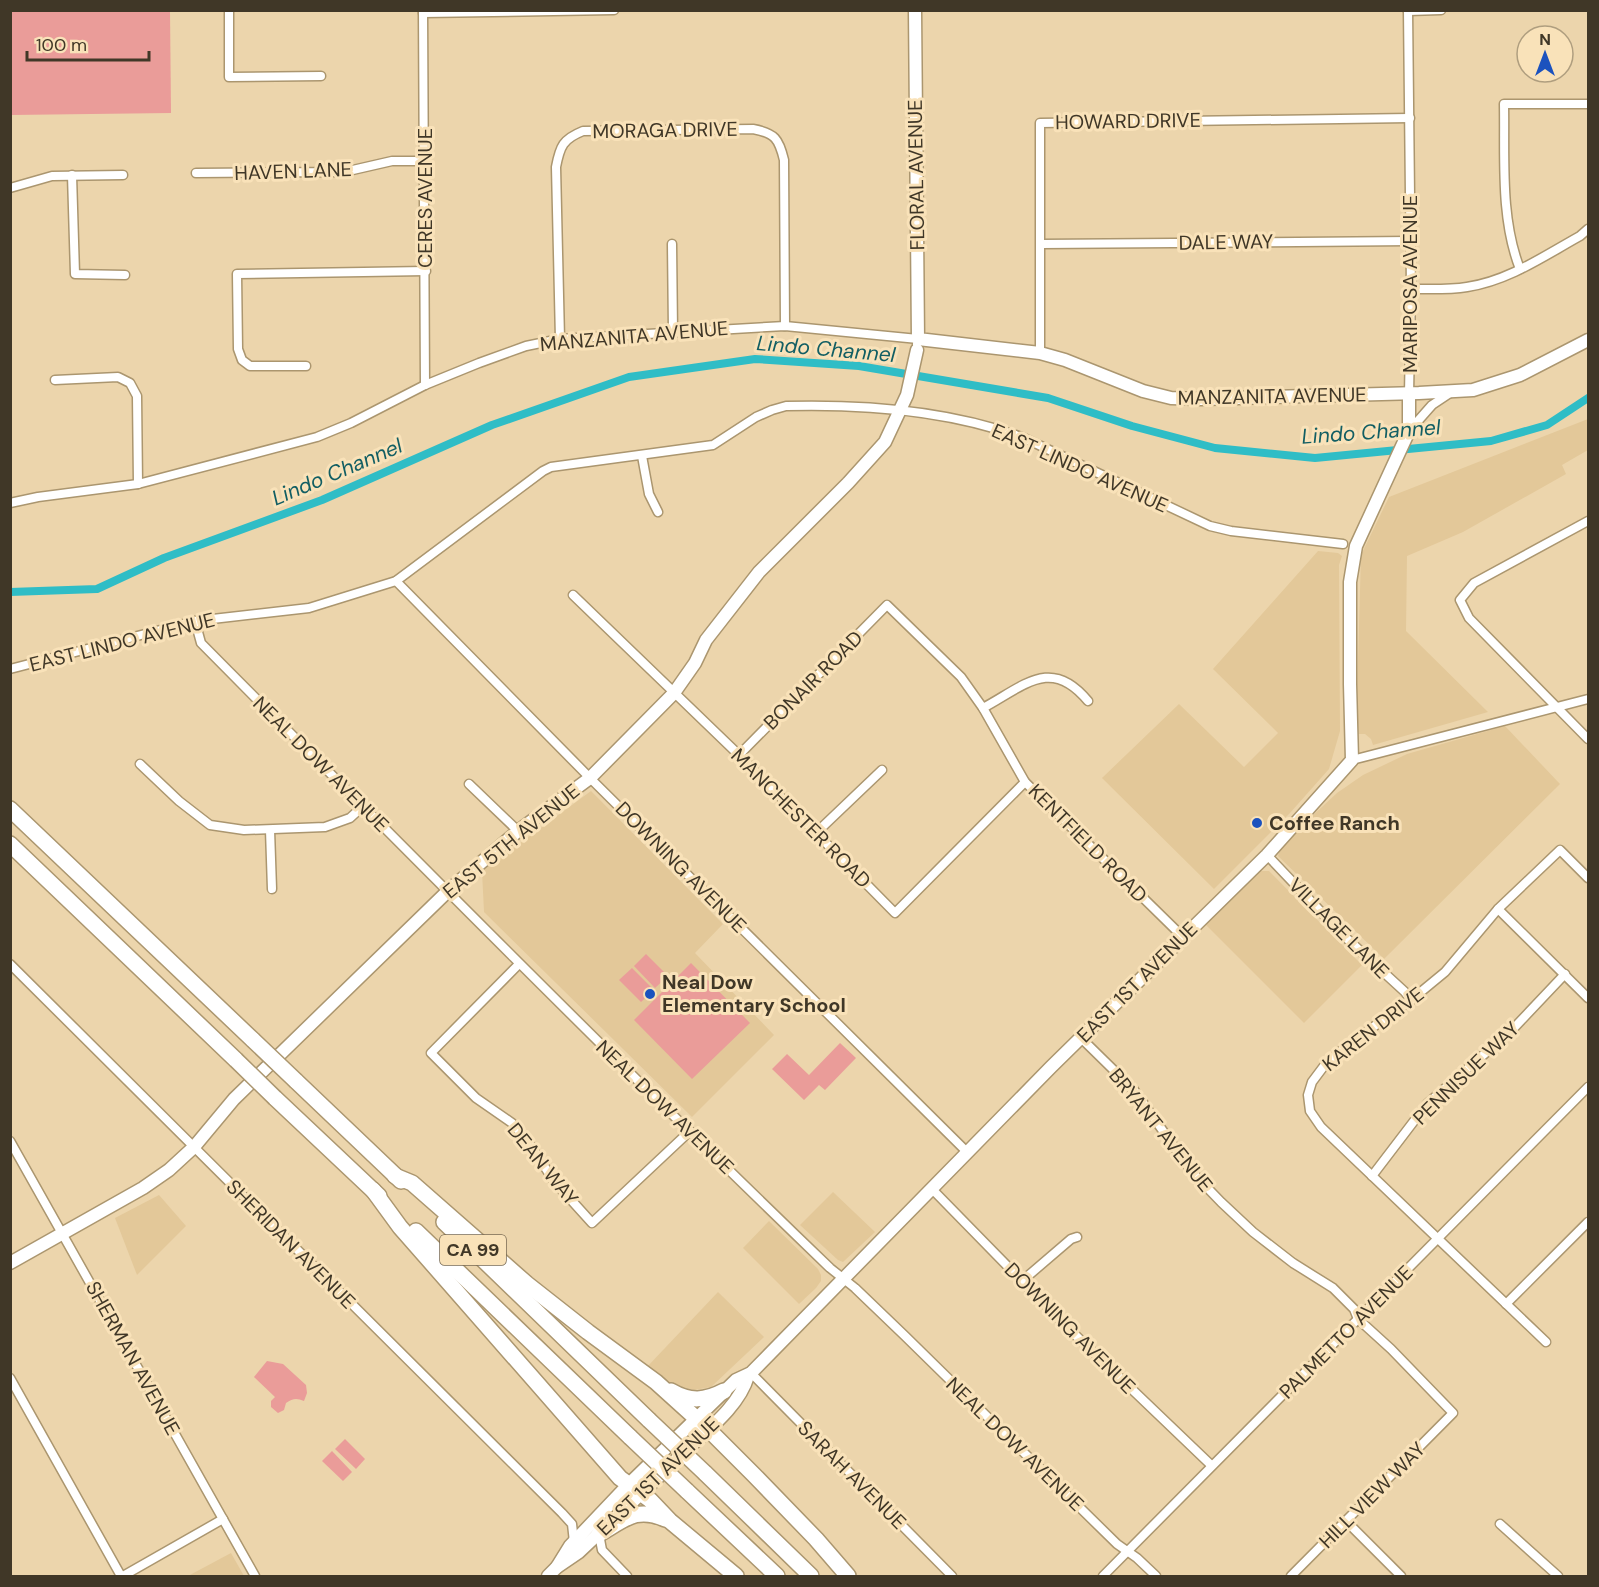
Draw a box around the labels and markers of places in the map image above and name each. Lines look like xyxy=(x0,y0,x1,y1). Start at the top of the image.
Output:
place label: Coffee Ranch xyxy=(1269,810,1400,836)
marker: Coffee Ranch xyxy=(1250,816,1264,830)
place label: Neal Dow Elementary School xyxy=(662,969,846,1018)
marker: Neal Dow Elementary School xyxy=(643,987,657,1001)

